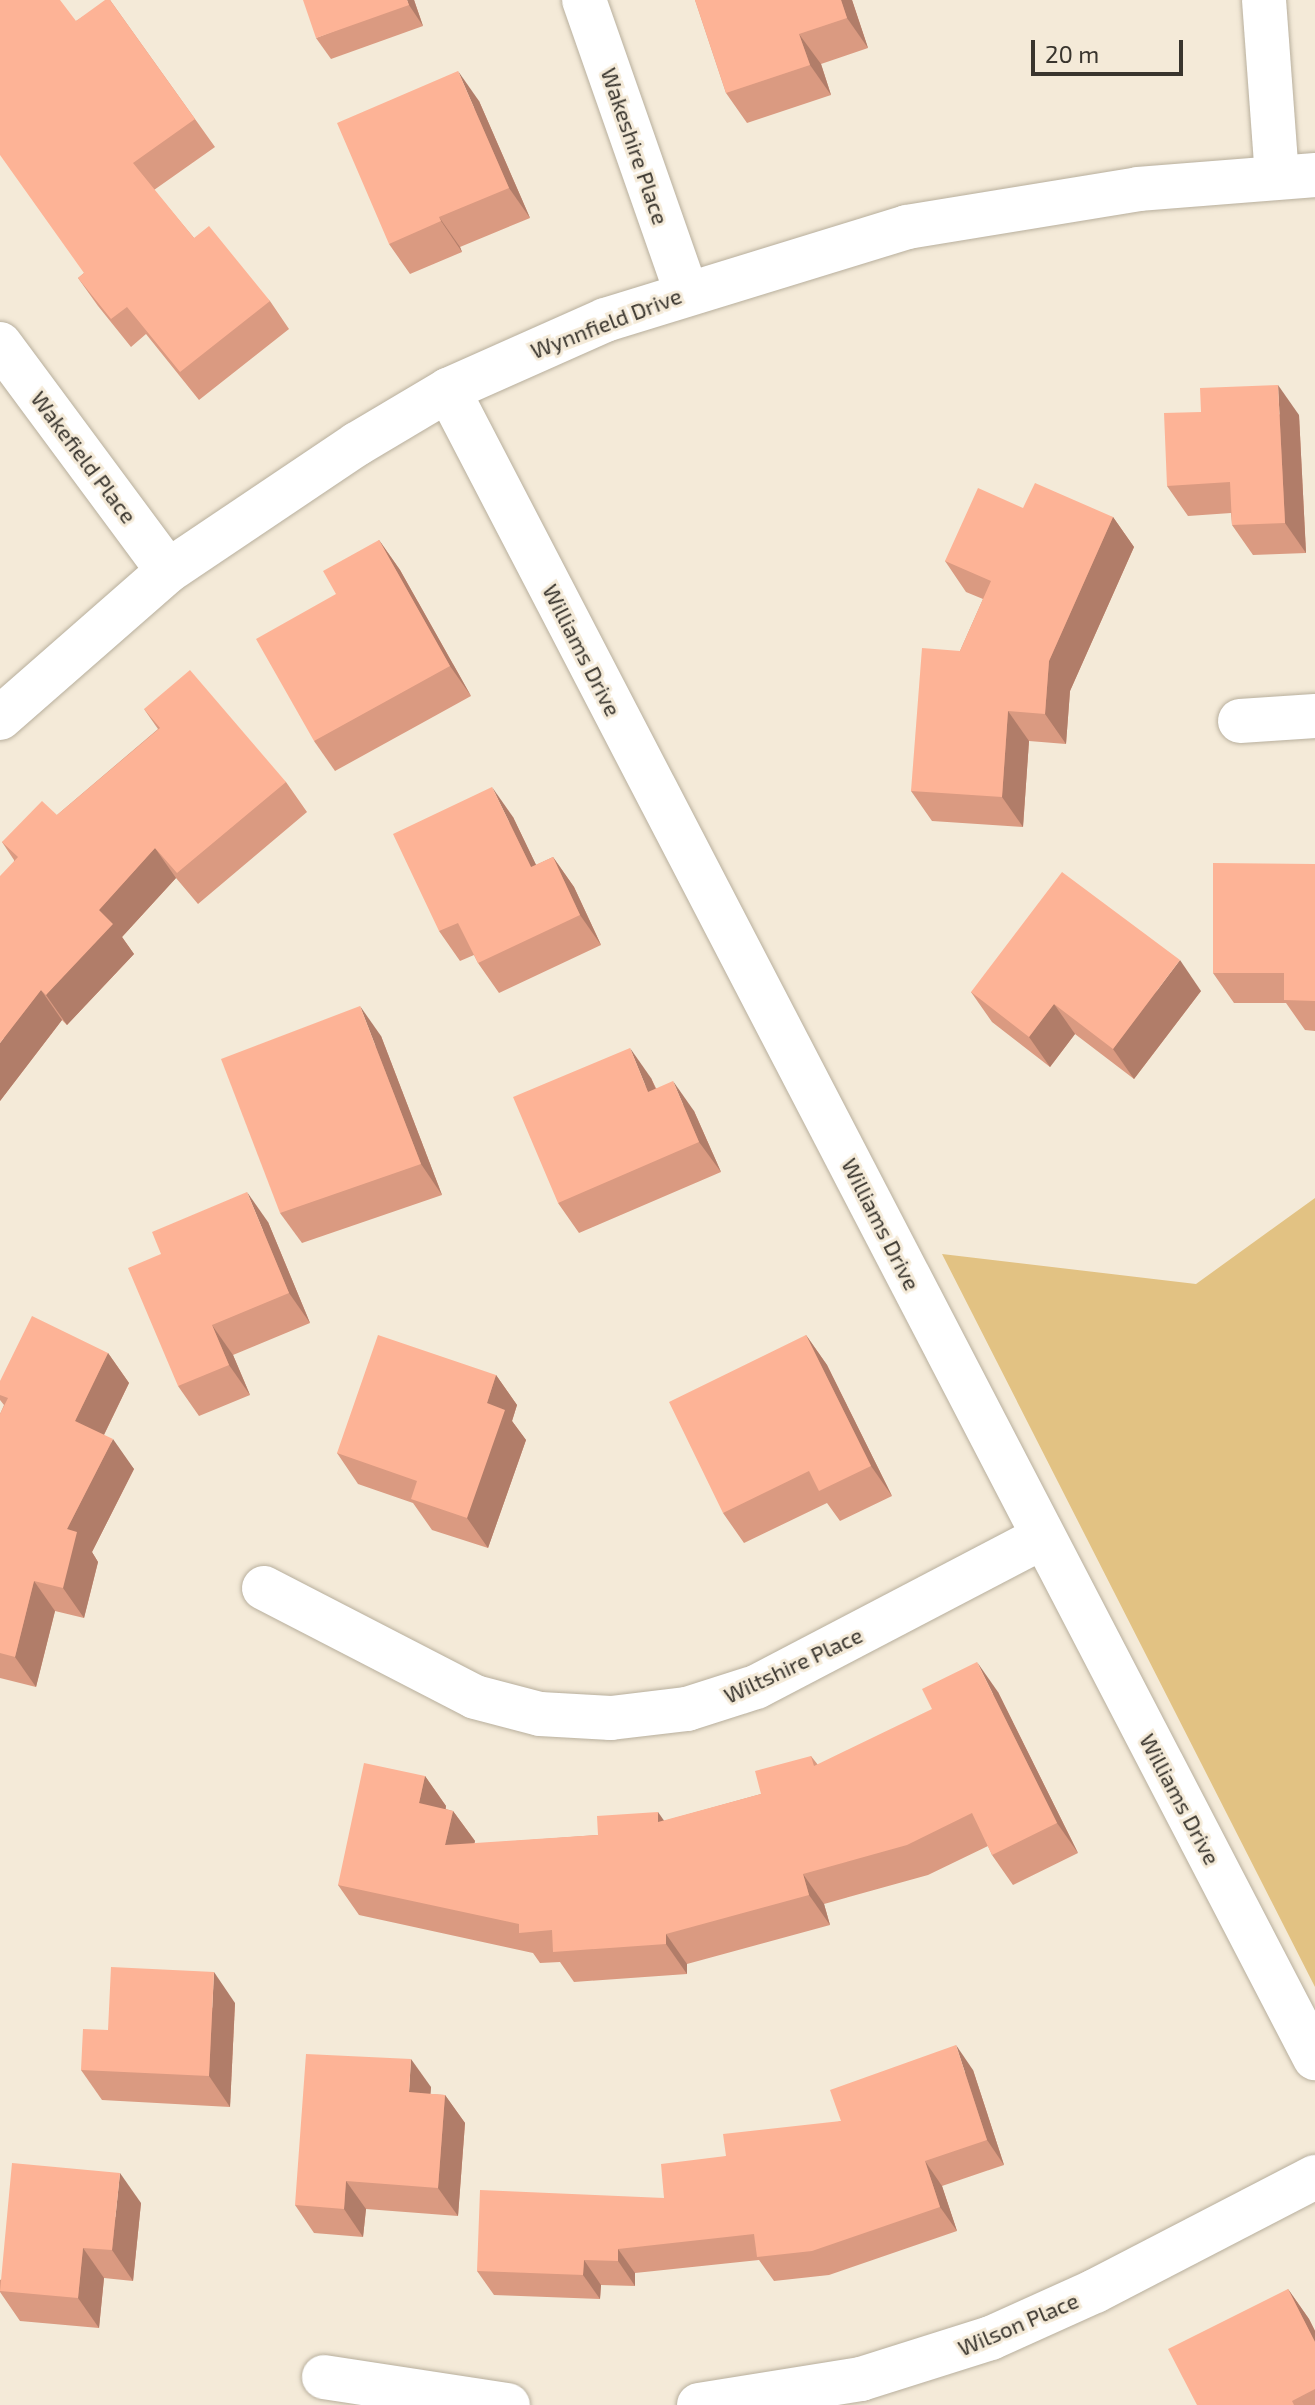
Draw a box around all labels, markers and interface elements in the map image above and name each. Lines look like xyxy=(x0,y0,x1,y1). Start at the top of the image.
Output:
scale bar xyxy=(1035,24,1187,74)
text: 20 m xyxy=(1045,39,1099,68)
street label: Wakeshire Place xyxy=(596,64,674,228)
street label: Wynnfield Drive xyxy=(527,282,685,364)
street label: Wakefield Place xyxy=(26,386,142,528)
street label: Williams Drive xyxy=(537,580,627,720)
street label: Williams Drive xyxy=(836,1154,926,1294)
street label: Wiltshire Place xyxy=(720,1621,866,1709)
street label: Williams Drive xyxy=(1134,1729,1226,1869)
street label: Wilson Place xyxy=(954,2287,1082,2361)

